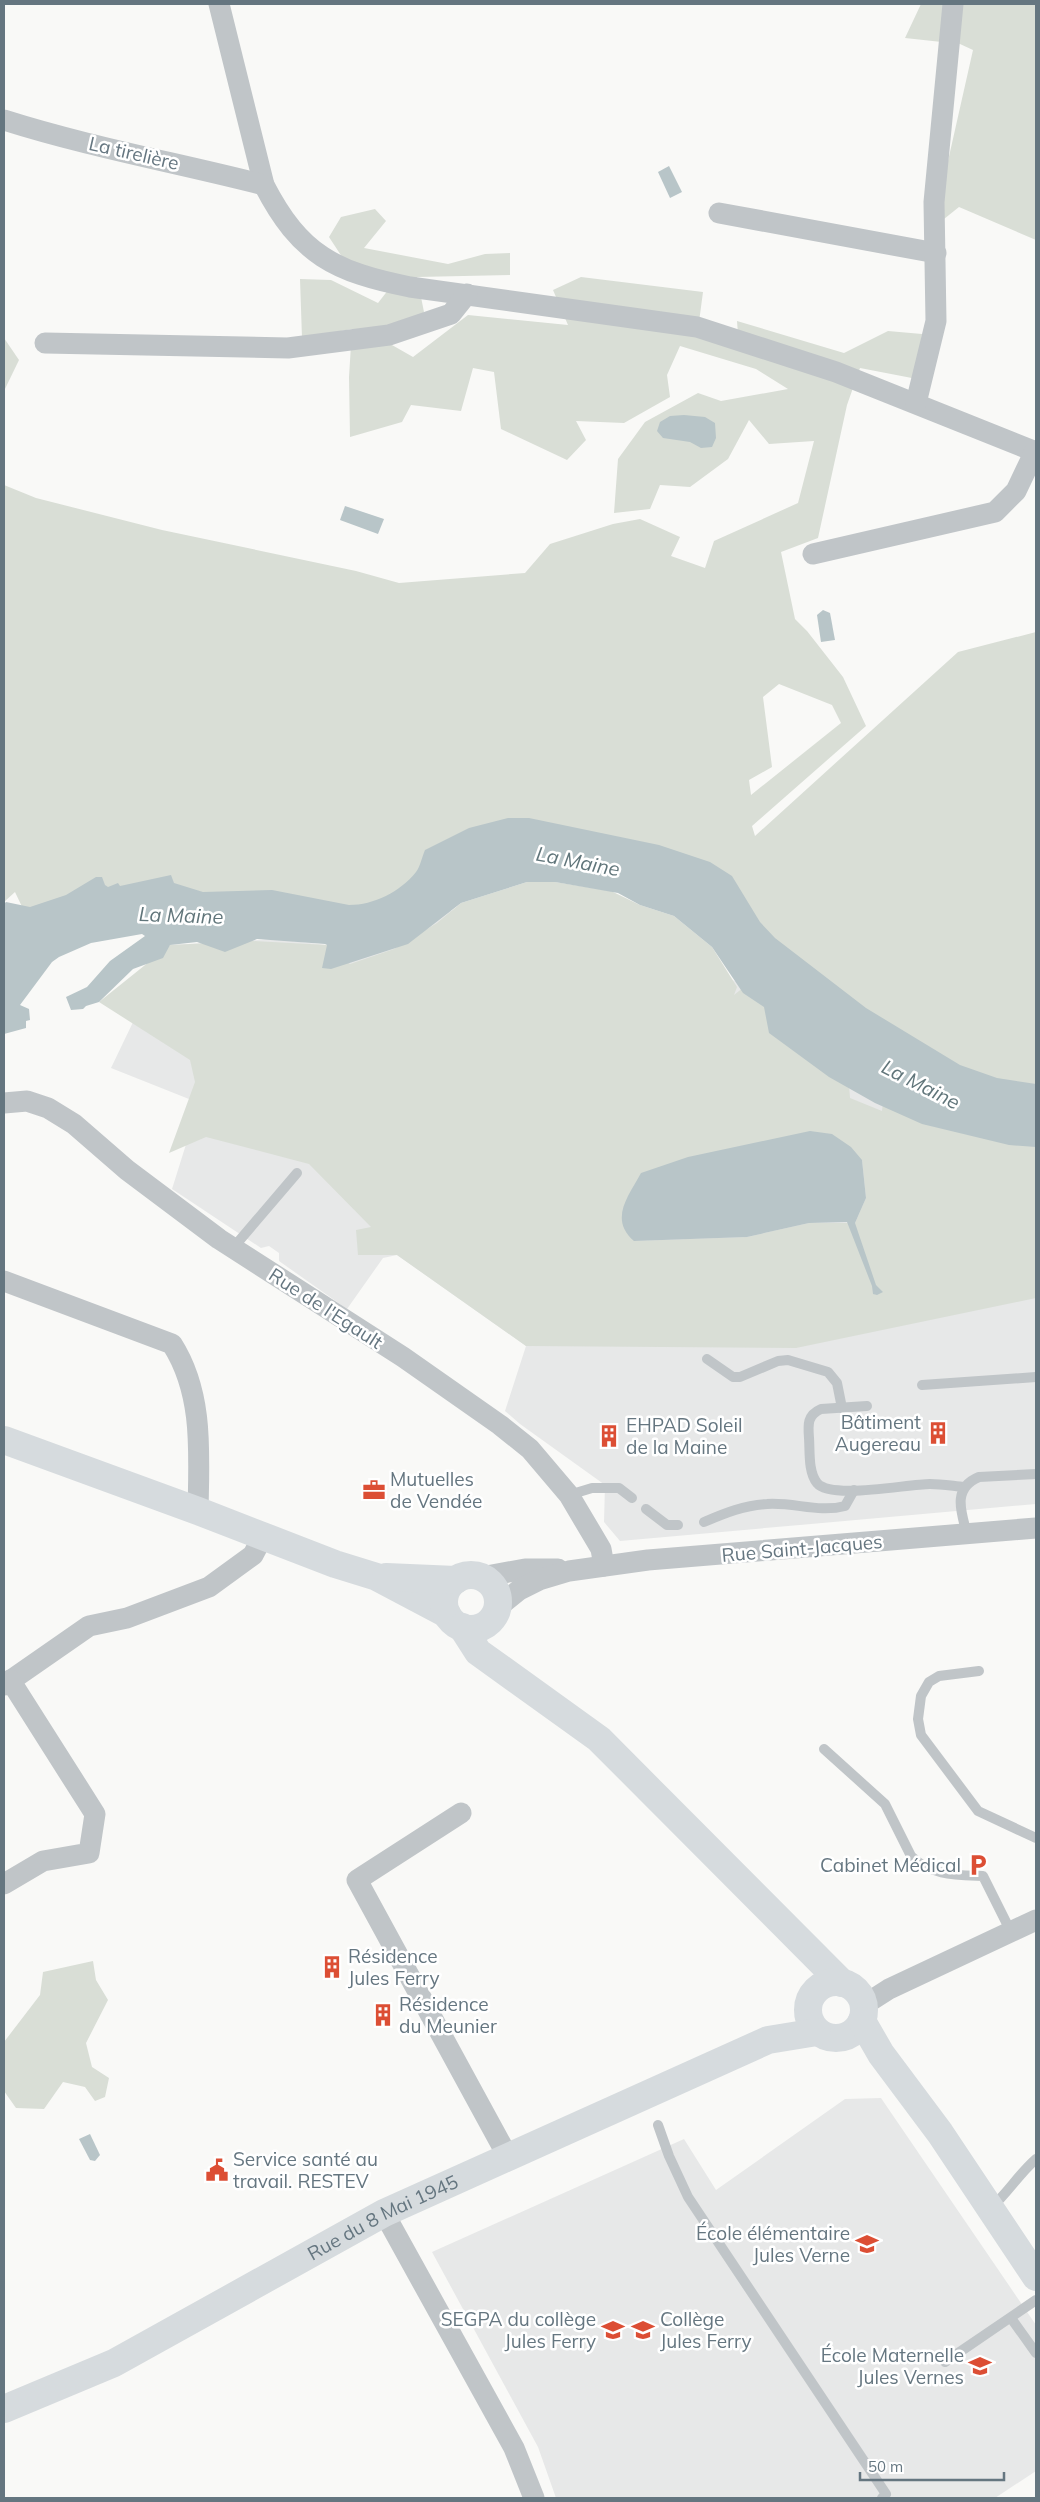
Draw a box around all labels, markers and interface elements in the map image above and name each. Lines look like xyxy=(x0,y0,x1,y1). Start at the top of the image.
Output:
street label: La tirelière xyxy=(87,131,181,175)
water label: La Maine xyxy=(534,841,622,881)
water label: La Maine xyxy=(138,901,224,929)
water label: La Maine xyxy=(878,1054,964,1114)
street label: Rue de l'Egault xyxy=(265,1262,388,1354)
place label: Bâtiment Augereau xyxy=(835,1410,921,1456)
place label: EHPAD Soleil de la Maine xyxy=(626,1413,742,1459)
building icon: Bâtiment Augereau xyxy=(925,1420,951,1446)
building icon: EHPAD Soleil de la Maine xyxy=(596,1423,622,1449)
place label: Mutuelles de Vendée xyxy=(390,1467,482,1513)
office icon: Mutuelles de Vendée xyxy=(361,1477,387,1503)
street label: Rue Saint-Jacques xyxy=(721,1529,883,1567)
parking icon: Cabinet Médical xyxy=(965,1852,991,1878)
place label: Cabinet Médical xyxy=(820,1853,961,1877)
place label: Résidence Jules Ferry xyxy=(348,1944,440,1990)
building icon: Résidence Jules Ferry xyxy=(319,1954,345,1980)
place label: Résidence du Meunier xyxy=(399,1992,497,2038)
building icon: Résidence du Meunier xyxy=(370,2002,396,2028)
place label: Service santé au travail. RESTEV xyxy=(233,2147,378,2193)
public building icon: Service santé au travail. RESTEV xyxy=(204,2157,230,2183)
street label: Rue du 8 Mai 1945 xyxy=(303,2169,462,2265)
place label: École élémentaire Jules Verne xyxy=(696,2221,850,2267)
school or university icon: École élémentaire Jules Verne xyxy=(854,2231,880,2257)
place label: SEGPA du collège Jules Ferry xyxy=(441,2307,596,2353)
place label: Collège Jules Ferry xyxy=(660,2307,752,2353)
school or university icon: SEGPA du collège Jules Ferry xyxy=(600,2317,626,2343)
school or university icon: Collège Jules Ferry xyxy=(630,2317,656,2343)
place label: École Maternelle Jules Vernes xyxy=(821,2343,964,2389)
school or university icon: École Maternelle Jules Vernes xyxy=(967,2353,993,2379)
scale bar xyxy=(860,2450,1004,2482)
text: 50 m xyxy=(868,2457,903,2476)

